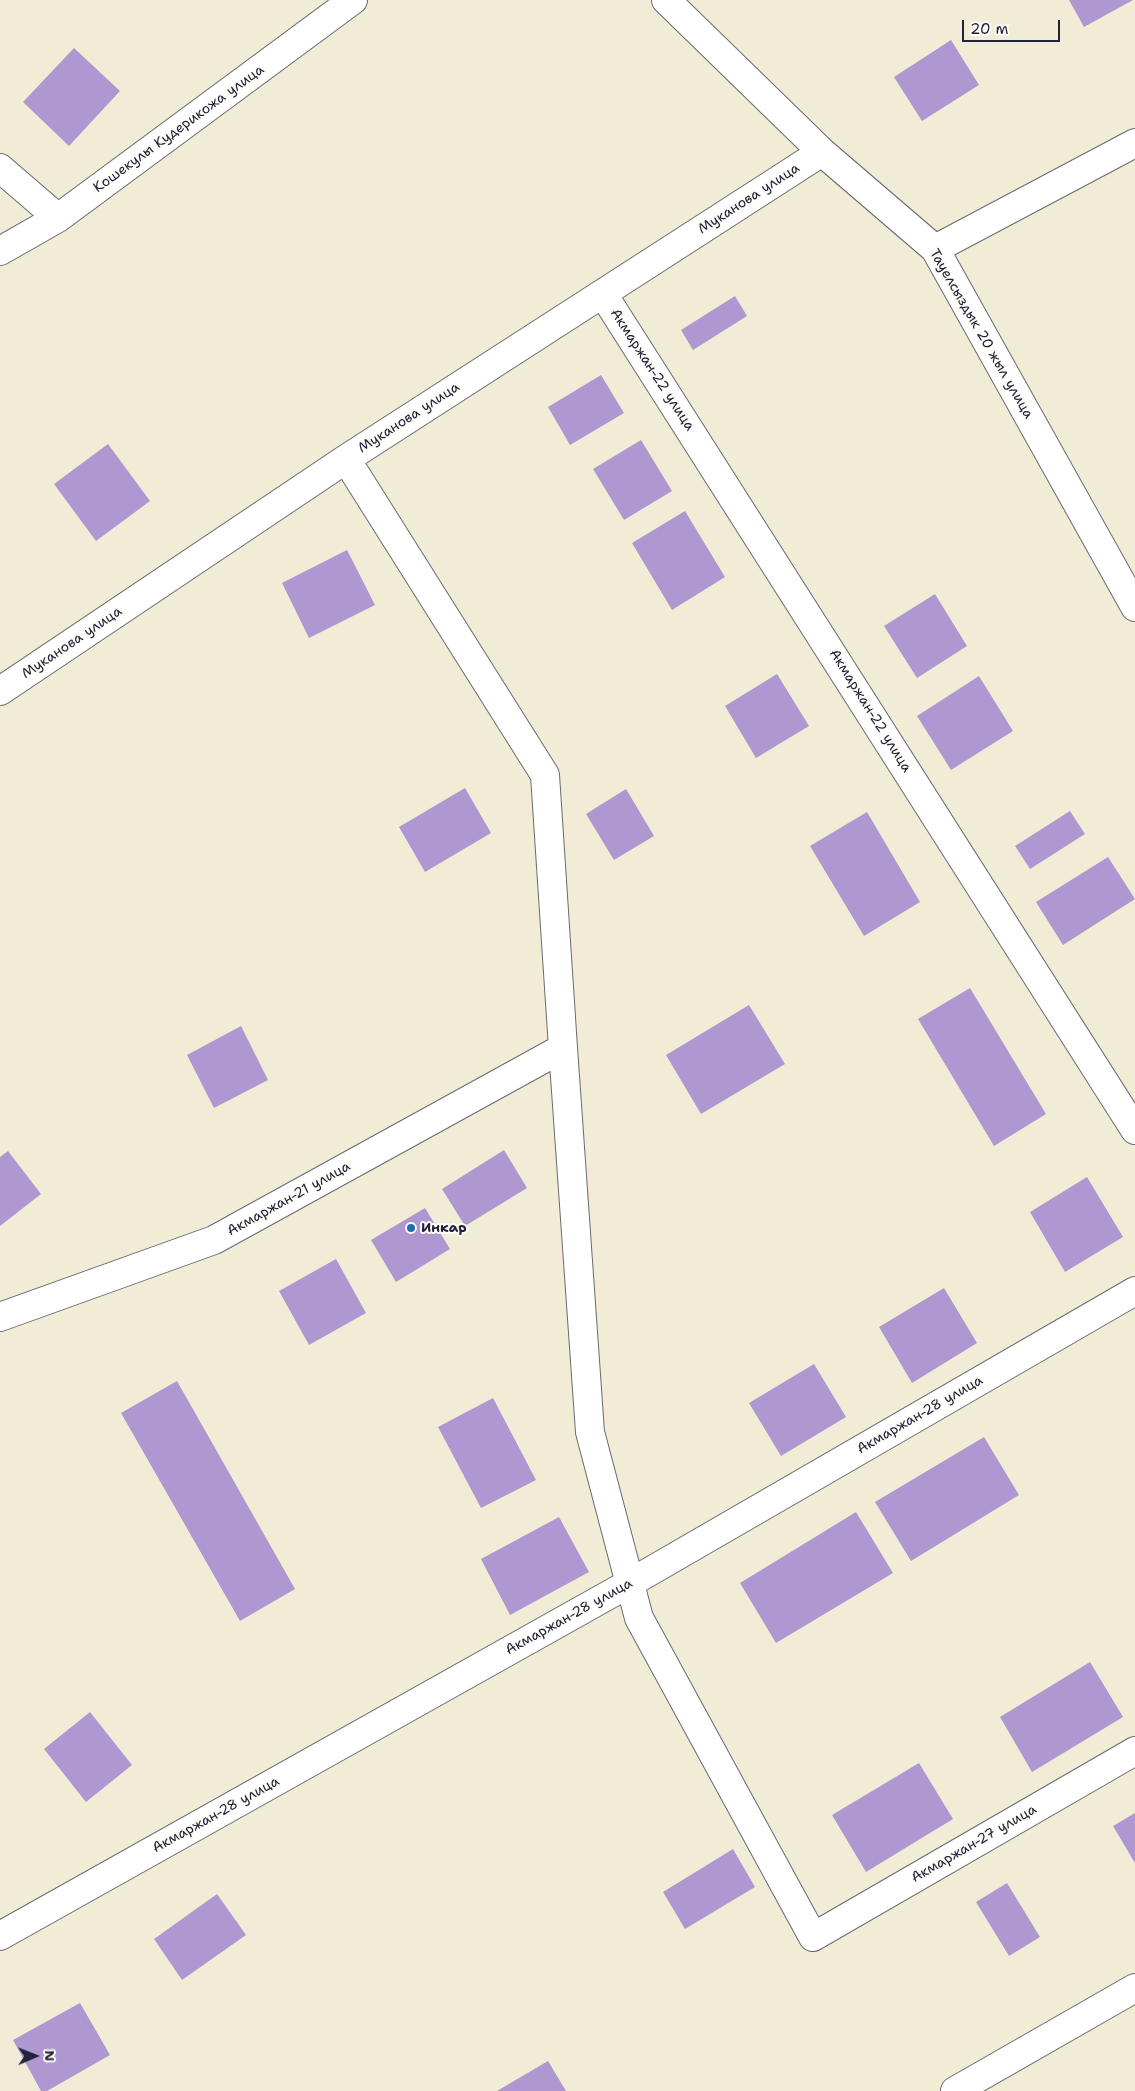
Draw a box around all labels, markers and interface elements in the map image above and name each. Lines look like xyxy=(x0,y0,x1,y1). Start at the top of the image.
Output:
scale bar xyxy=(965,10,1062,42)
text: 20 m xyxy=(970,19,1009,39)
street label: Кошекулы Кудерикожа улица xyxy=(91,62,267,196)
street label: Муканова улица xyxy=(695,160,803,238)
street label: Тауелсыздык 20 жыл улица xyxy=(925,246,1037,422)
street label: Акмаржан-22 улица xyxy=(606,306,698,434)
street label: Муканова улица xyxy=(355,379,463,457)
street label: Муканова улица xyxy=(19,603,125,683)
street label: Акмаржан-22 улица xyxy=(825,646,915,776)
street label: Акмаржан-21 улица xyxy=(225,1158,353,1240)
place label: Инкар xyxy=(421,1220,467,1236)
marker: Инкар xyxy=(405,1222,417,1234)
street label: Акмаржан-28 улица xyxy=(854,1372,986,1458)
street label: Акмаржан-28 улица xyxy=(503,1575,635,1659)
street label: Акмаржан-28 улица xyxy=(150,1773,282,1857)
street label: Акмаржан-27 улица xyxy=(908,1801,1040,1887)
north arrow xyxy=(10,2031,60,2081)
text: N xyxy=(41,2050,59,2061)

